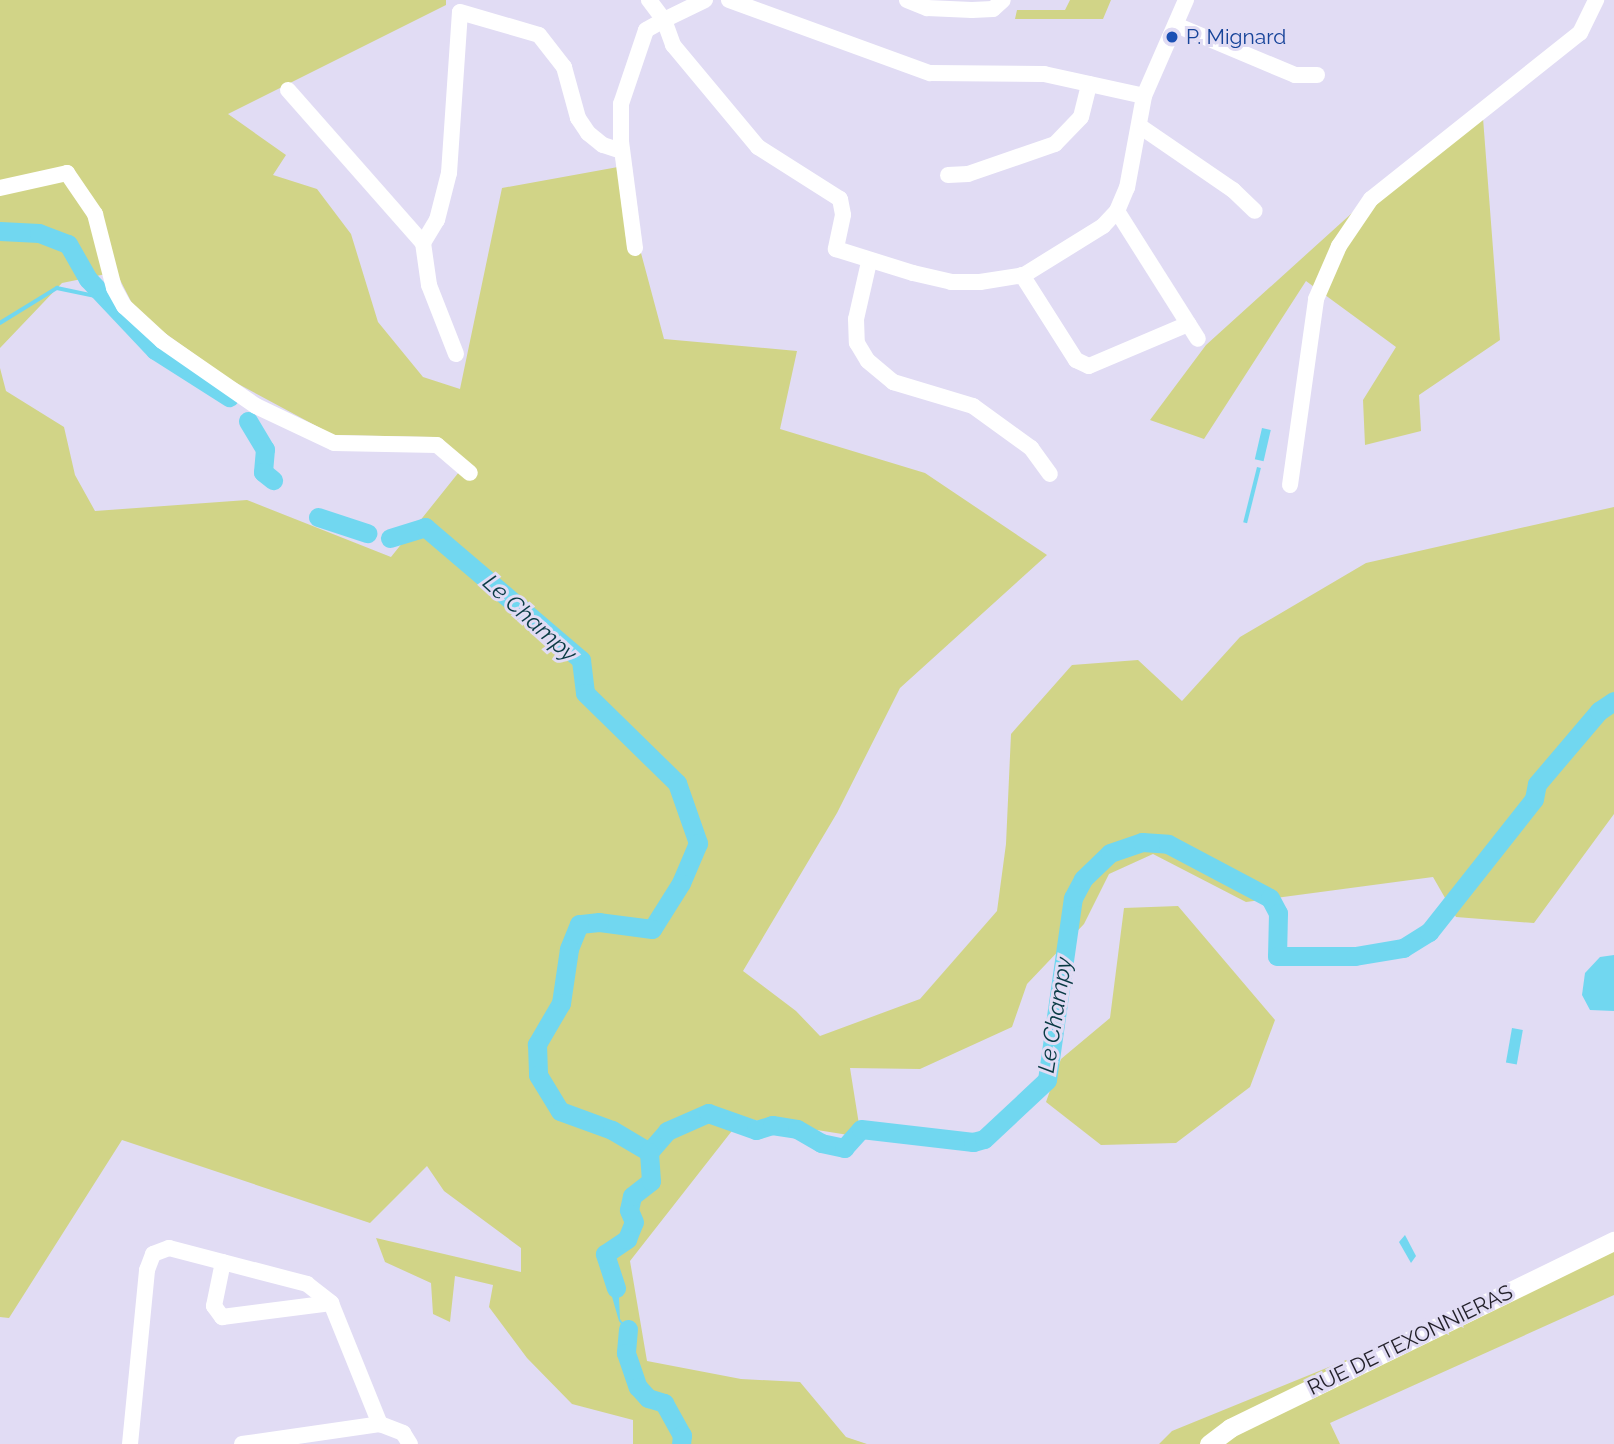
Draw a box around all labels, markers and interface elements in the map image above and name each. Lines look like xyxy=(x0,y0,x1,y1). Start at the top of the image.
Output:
place label: P. Mignard xyxy=(1186,24,1286,50)
marker: P. Mignard xyxy=(1164,29,1180,45)
water label: Le Champy xyxy=(477,569,583,667)
water label: Le Champy xyxy=(1032,955,1078,1075)
street label: RUE DE TEXONNIERAS xyxy=(1303,1279,1517,1401)

